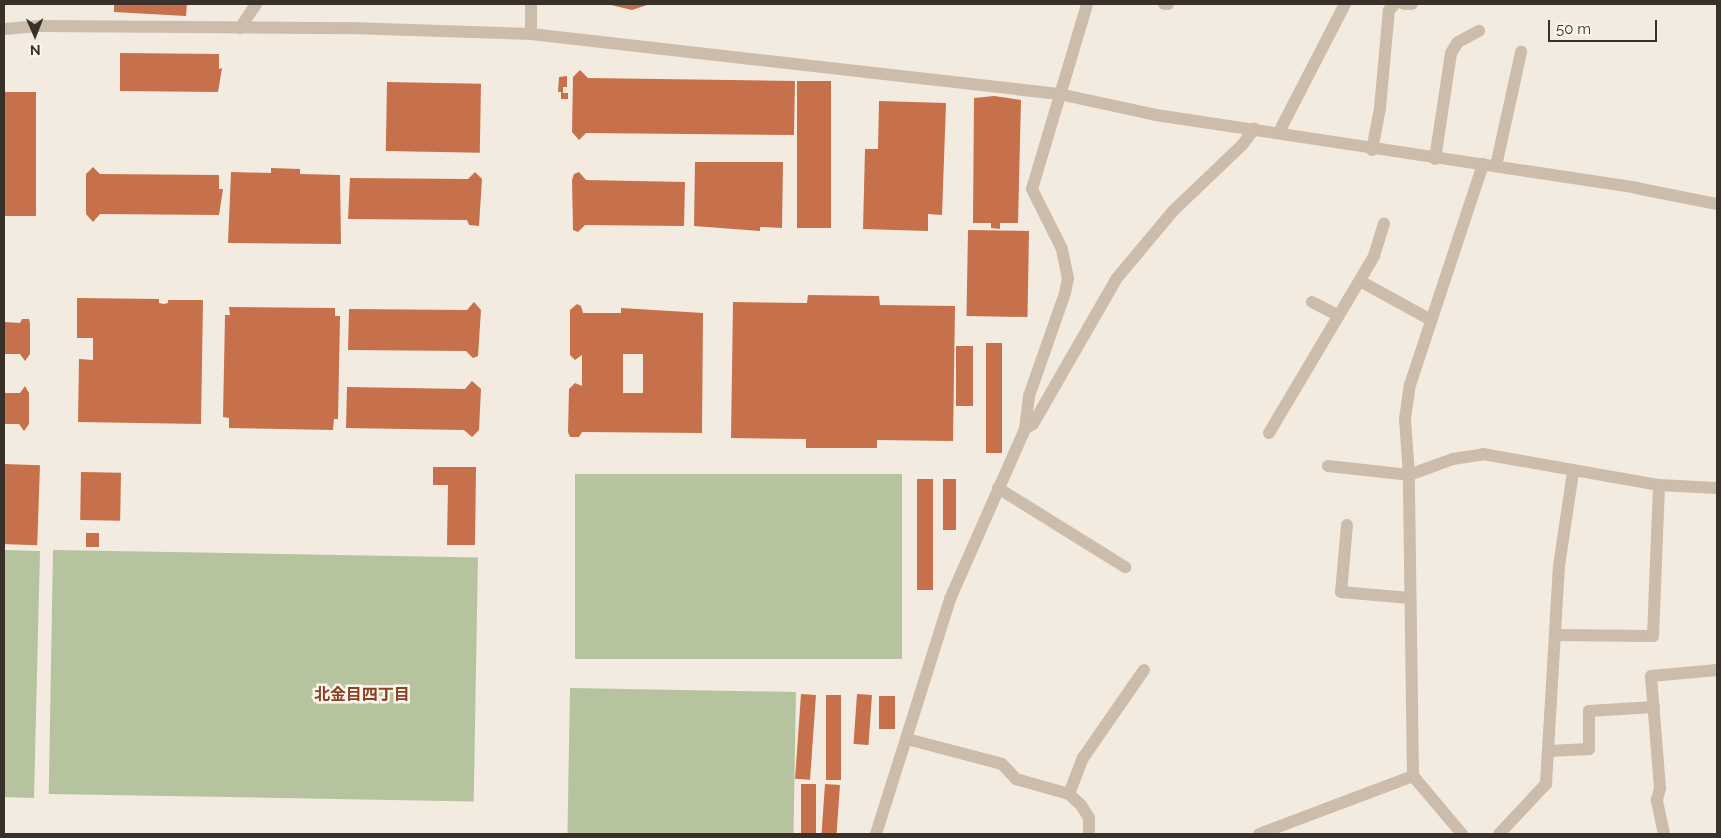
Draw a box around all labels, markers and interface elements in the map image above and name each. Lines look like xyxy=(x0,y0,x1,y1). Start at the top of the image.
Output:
north arrow xyxy=(10,10,60,60)
scale bar xyxy=(1551,10,1660,42)
text: 50 m xyxy=(1556,20,1591,38)
text: N xyxy=(30,42,41,58)
district label: 北金目四丁目 xyxy=(314,685,410,705)

